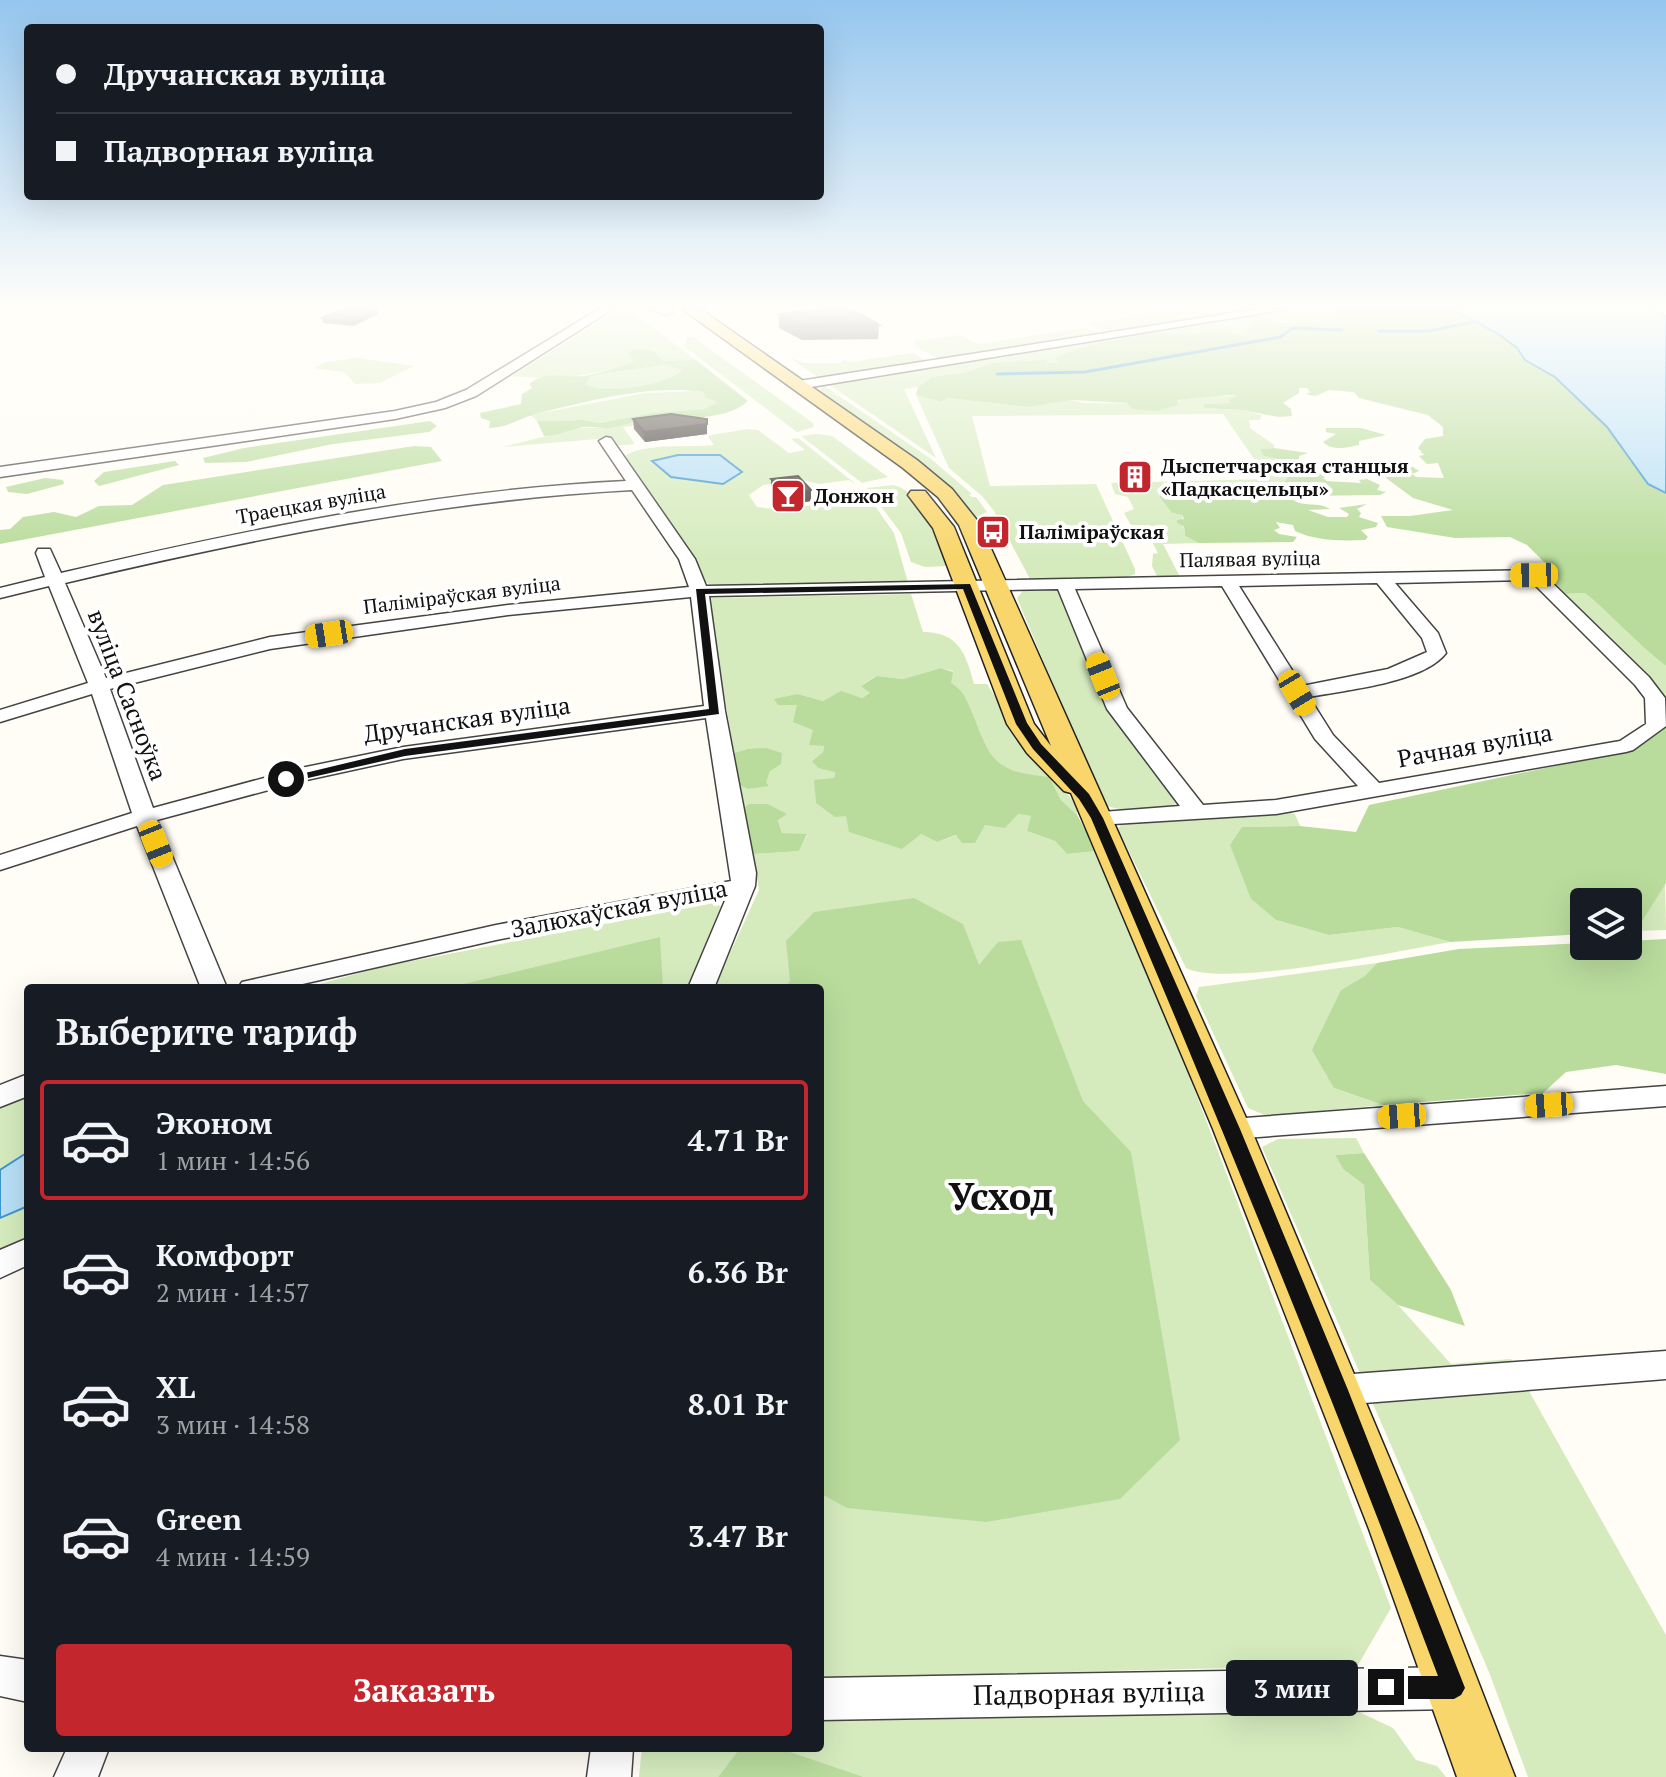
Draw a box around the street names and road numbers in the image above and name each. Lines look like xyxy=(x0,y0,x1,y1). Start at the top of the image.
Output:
street label: Траецкая вуліца xyxy=(234,477,388,530)
street label: Палявая вуліца xyxy=(1179,544,1321,573)
street label: Паліміраўская вуліца xyxy=(362,569,562,620)
street label: вуліца Сасноўка xyxy=(81,604,175,785)
street label: Дручанская вуліца xyxy=(361,689,572,749)
street label: Рачная вуліца xyxy=(1395,716,1555,774)
street label: Залюхаўская вуліца xyxy=(508,871,730,945)
street label: Падворная вуліца xyxy=(972,1672,1206,1713)

